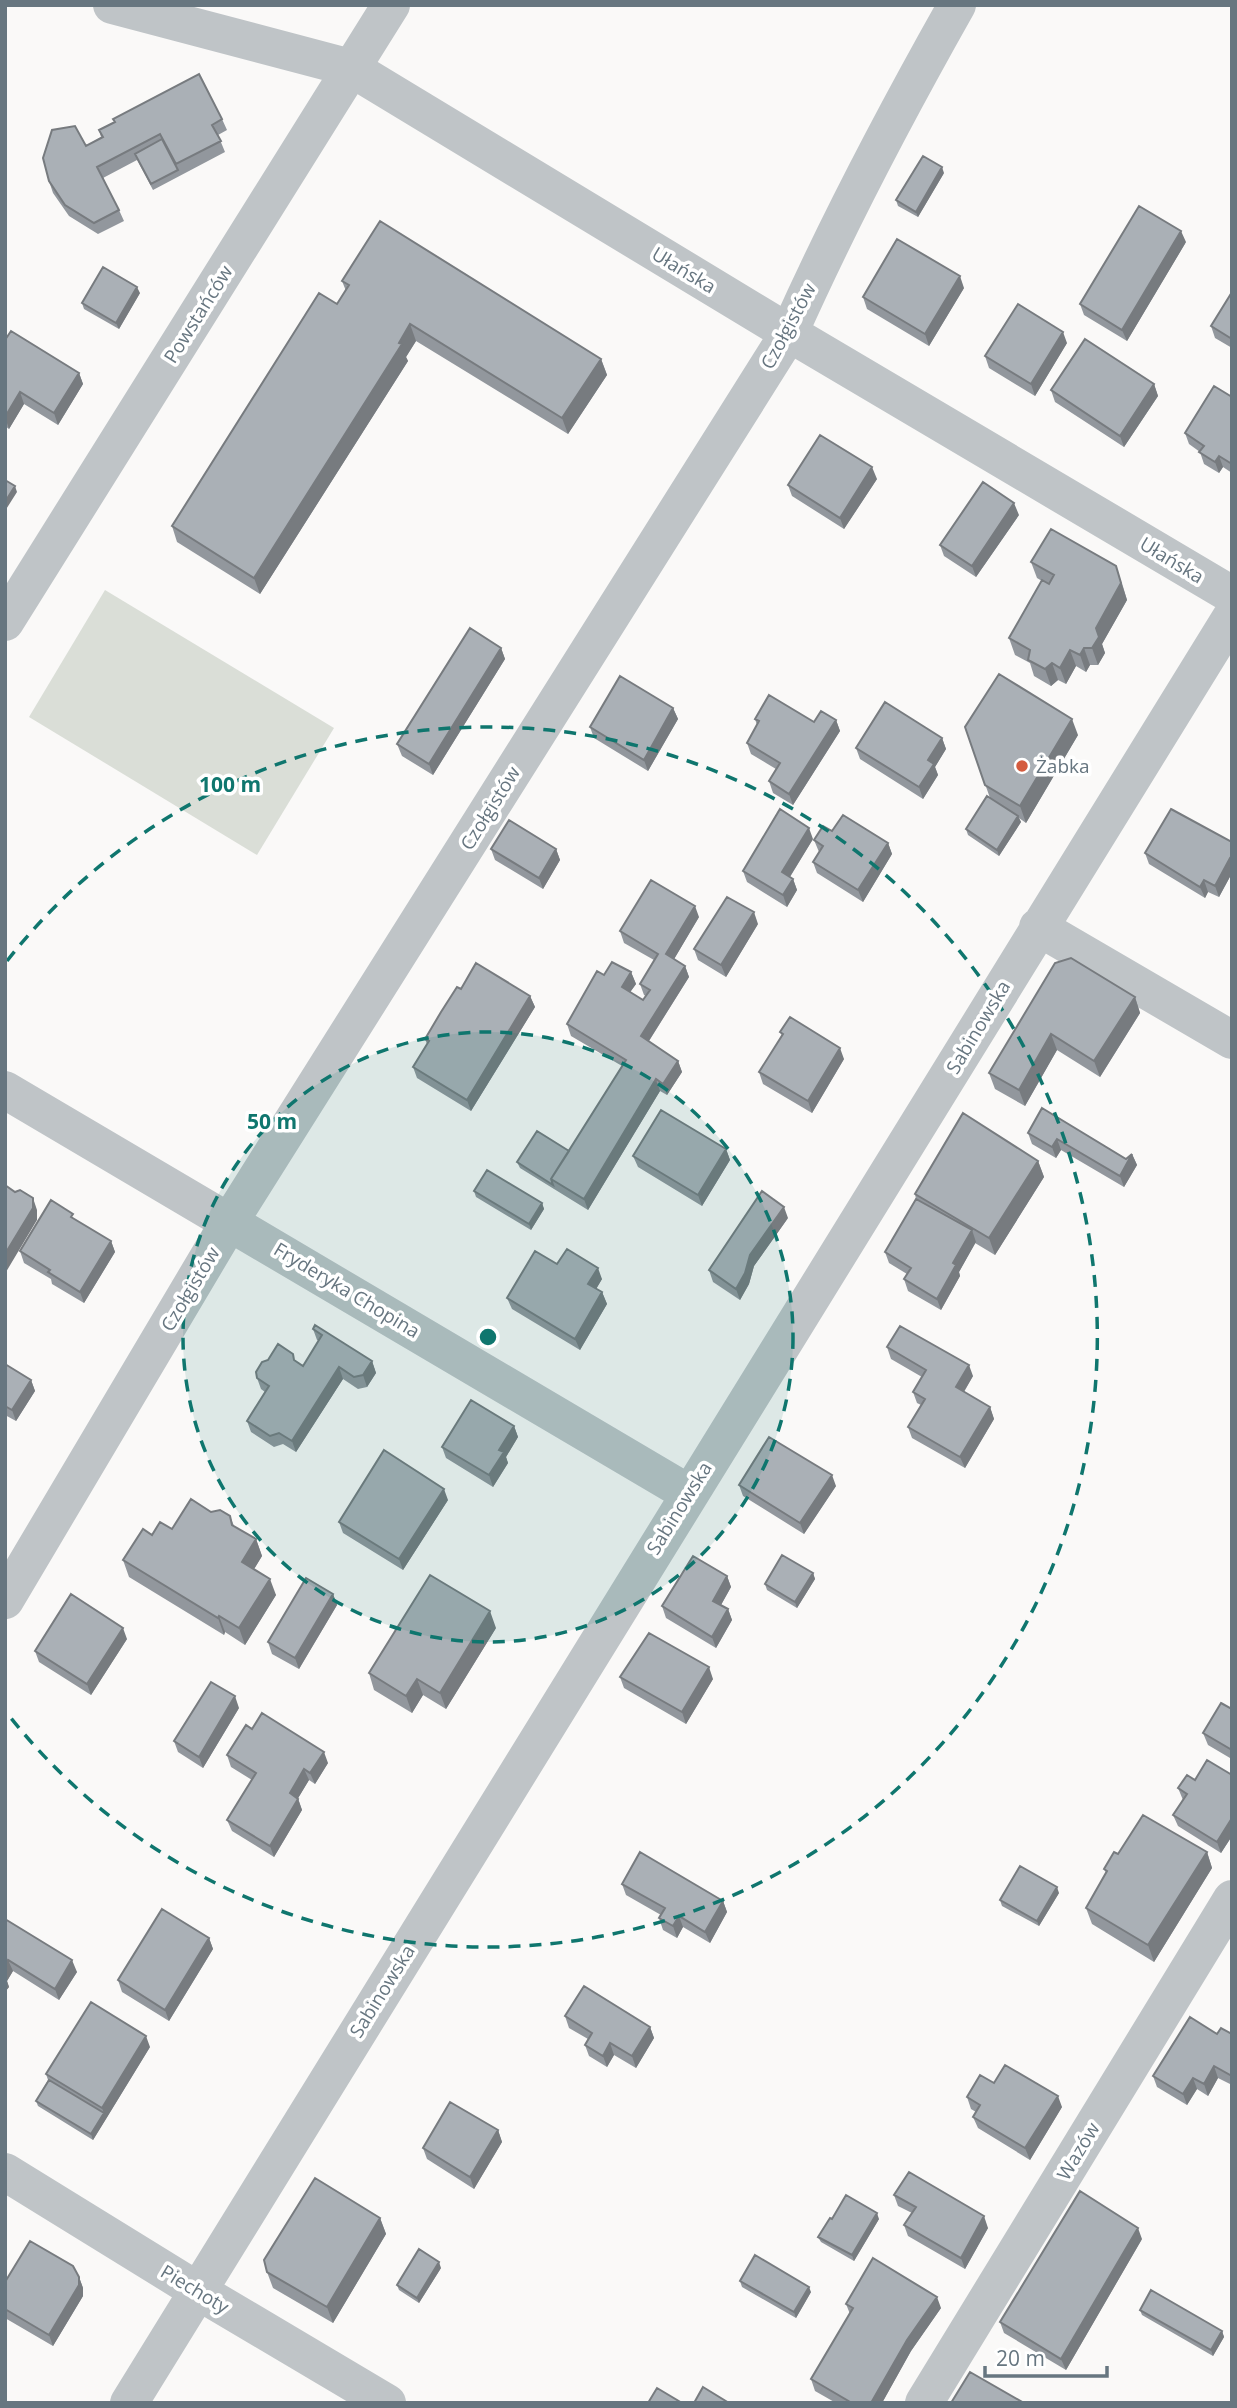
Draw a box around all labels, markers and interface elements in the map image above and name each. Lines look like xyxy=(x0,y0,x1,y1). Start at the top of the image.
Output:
street label: Ułańska xyxy=(647,241,721,299)
street label: Powstańców xyxy=(158,260,239,368)
street label: Czołgistów xyxy=(754,278,822,374)
street label: Ułańska xyxy=(1135,531,1209,589)
place label: Żabka xyxy=(1036,753,1090,779)
marker: Żabka xyxy=(1014,758,1030,774)
street label: Czołgistów xyxy=(454,761,526,855)
text: 100 m xyxy=(199,770,261,798)
street label: Sabinowska xyxy=(940,975,1016,1079)
text: 50 m xyxy=(247,1107,297,1135)
street label: Fryderyka Chopina xyxy=(269,1236,425,1344)
street label: Czołgistów xyxy=(155,1242,226,1336)
centre of rings xyxy=(476,1325,500,1349)
street label: Sabinowska xyxy=(640,1457,718,1559)
street label: Sabinowska xyxy=(343,1940,421,2042)
street label: Wazów xyxy=(1051,2117,1106,2185)
street label: Piechoty xyxy=(156,2258,234,2320)
scale bar xyxy=(985,2334,1108,2378)
text: 20 m xyxy=(996,2344,1045,2372)

